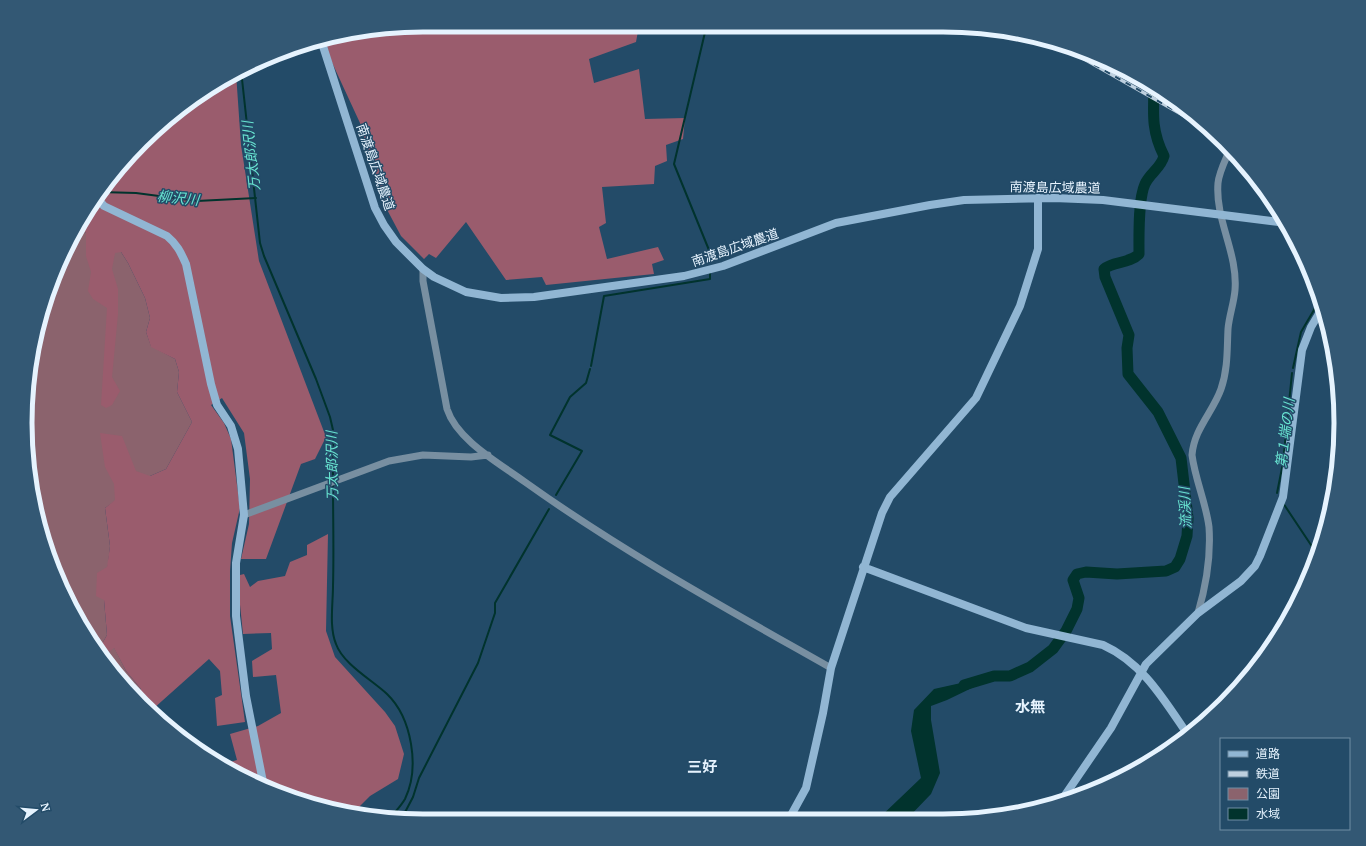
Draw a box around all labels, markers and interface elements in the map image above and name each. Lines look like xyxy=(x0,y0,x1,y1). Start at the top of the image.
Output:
water label: 万太郎沢川 xyxy=(237,118,264,192)
street label: 南渡島広域農道 xyxy=(353,121,399,213)
street label: 南渡島広域農道 xyxy=(1009,177,1101,197)
water label: 柳沢川 xyxy=(156,186,202,209)
street label: 南渡島広域農道 xyxy=(689,224,781,270)
water label: 第１端の川 xyxy=(1271,395,1298,469)
water label: 万太郎沢川 xyxy=(321,429,342,501)
water label: 流渓川 xyxy=(1174,485,1195,529)
district label: 水無 xyxy=(1015,696,1045,716)
legend xyxy=(1220,738,1350,830)
text: 道路 xyxy=(1256,746,1280,761)
district label: 三好 xyxy=(687,756,717,776)
text: 鉄道 xyxy=(1256,766,1280,781)
text: 公園 xyxy=(1256,786,1280,801)
north arrow xyxy=(16,790,56,830)
text: N xyxy=(38,801,54,814)
text: 水域 xyxy=(1256,806,1280,821)

